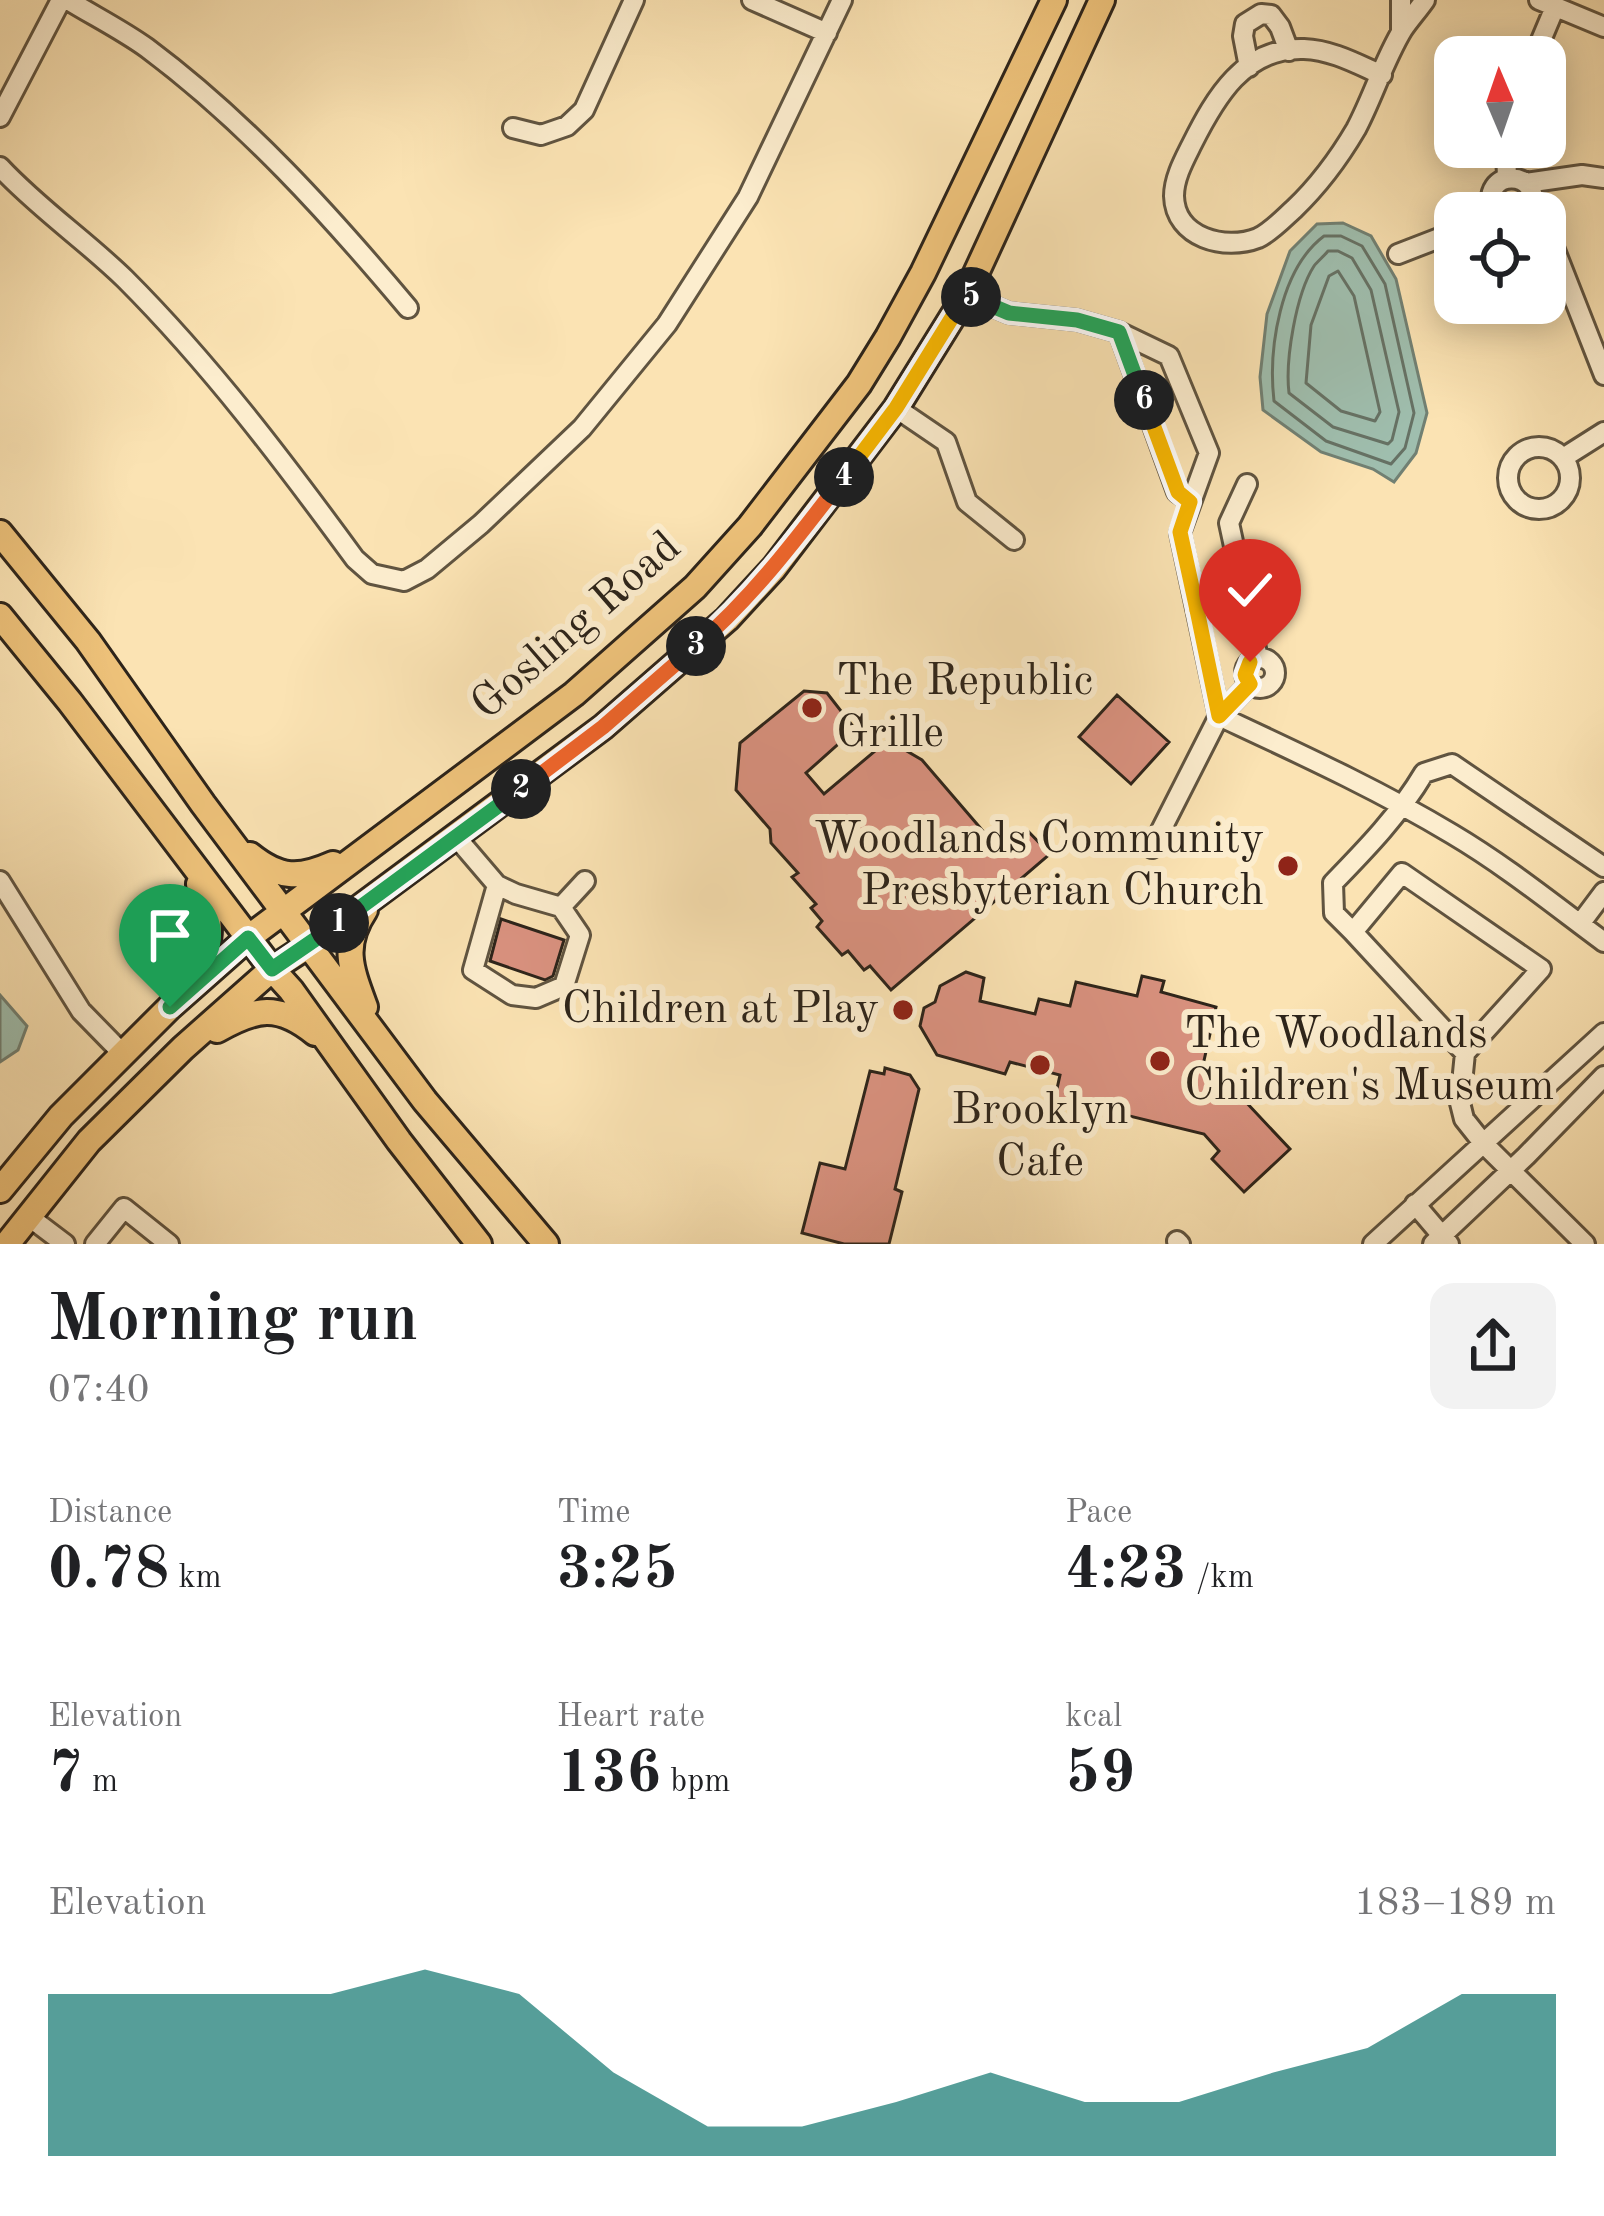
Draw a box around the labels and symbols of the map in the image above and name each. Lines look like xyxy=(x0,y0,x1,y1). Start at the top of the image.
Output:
north arrow xyxy=(1434,36,1566,168)
pin: 5 xyxy=(941,267,1001,327)
pin: 6 xyxy=(1114,370,1174,430)
pin: 4 xyxy=(814,447,874,507)
street label: Gosling Road xyxy=(464,525,690,729)
pin xyxy=(1199,539,1301,662)
pin: 3 xyxy=(666,616,726,676)
place label: The Republic Grille xyxy=(836,660,1093,757)
marker: The Republic Grille xyxy=(799,695,825,721)
pin: 2 xyxy=(491,759,551,819)
place label: Woodlands Community Presbyterian Church xyxy=(814,818,1264,915)
marker: Woodlands Community Presbyterian Church xyxy=(1275,853,1301,879)
pin xyxy=(119,884,221,1007)
pin: 1 xyxy=(309,893,369,953)
place label: Children at Play xyxy=(562,988,879,1033)
marker: Children at Play xyxy=(890,997,916,1023)
place label: The Woodlands Children's Museum xyxy=(1184,1013,1555,1110)
marker: The Woodlands Children's Museum xyxy=(1147,1048,1173,1074)
marker: Brooklyn Cafe xyxy=(1027,1052,1053,1078)
place label: Brooklyn Cafe xyxy=(951,1089,1129,1186)

